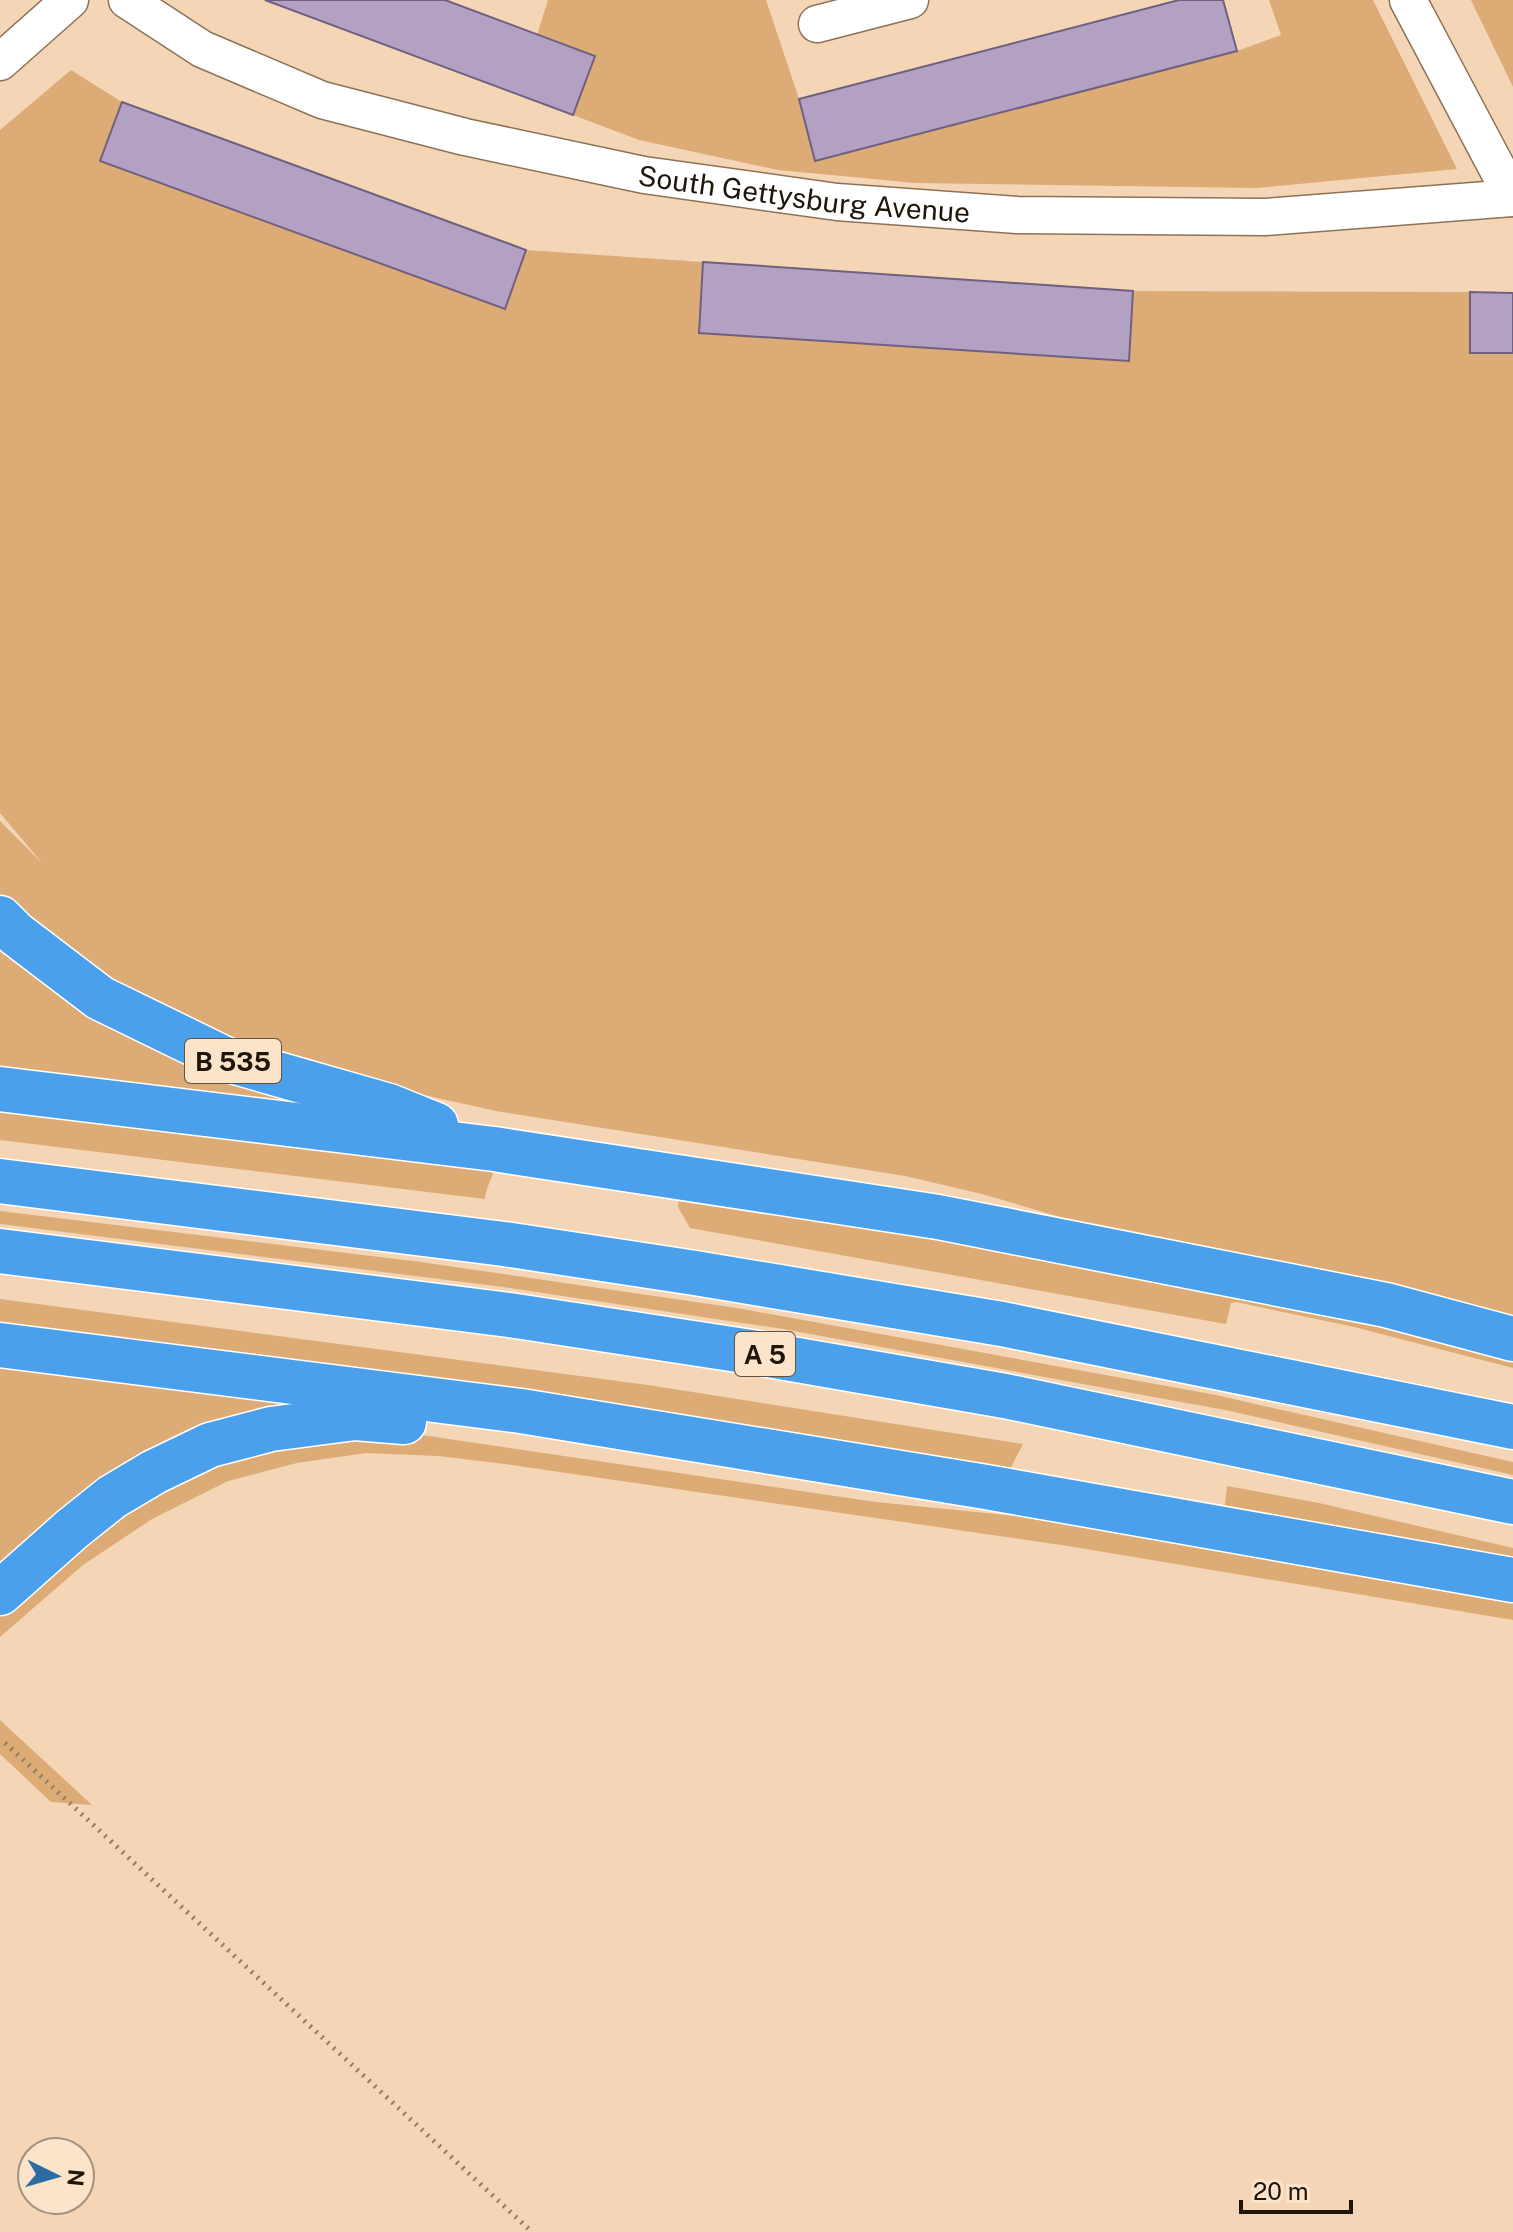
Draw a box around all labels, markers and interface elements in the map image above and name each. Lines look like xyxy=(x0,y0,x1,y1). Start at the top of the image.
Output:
street label: South Gettysburg Avenue xyxy=(636,158,971,228)
road number: B 535 xyxy=(185,1039,281,1083)
road number: A 5 xyxy=(735,1332,795,1376)
north arrow xyxy=(16,2136,96,2216)
scale bar xyxy=(1241,2164,1351,2214)
text: N xyxy=(62,2168,90,2187)
text: 20 m xyxy=(1253,2177,1309,2205)

